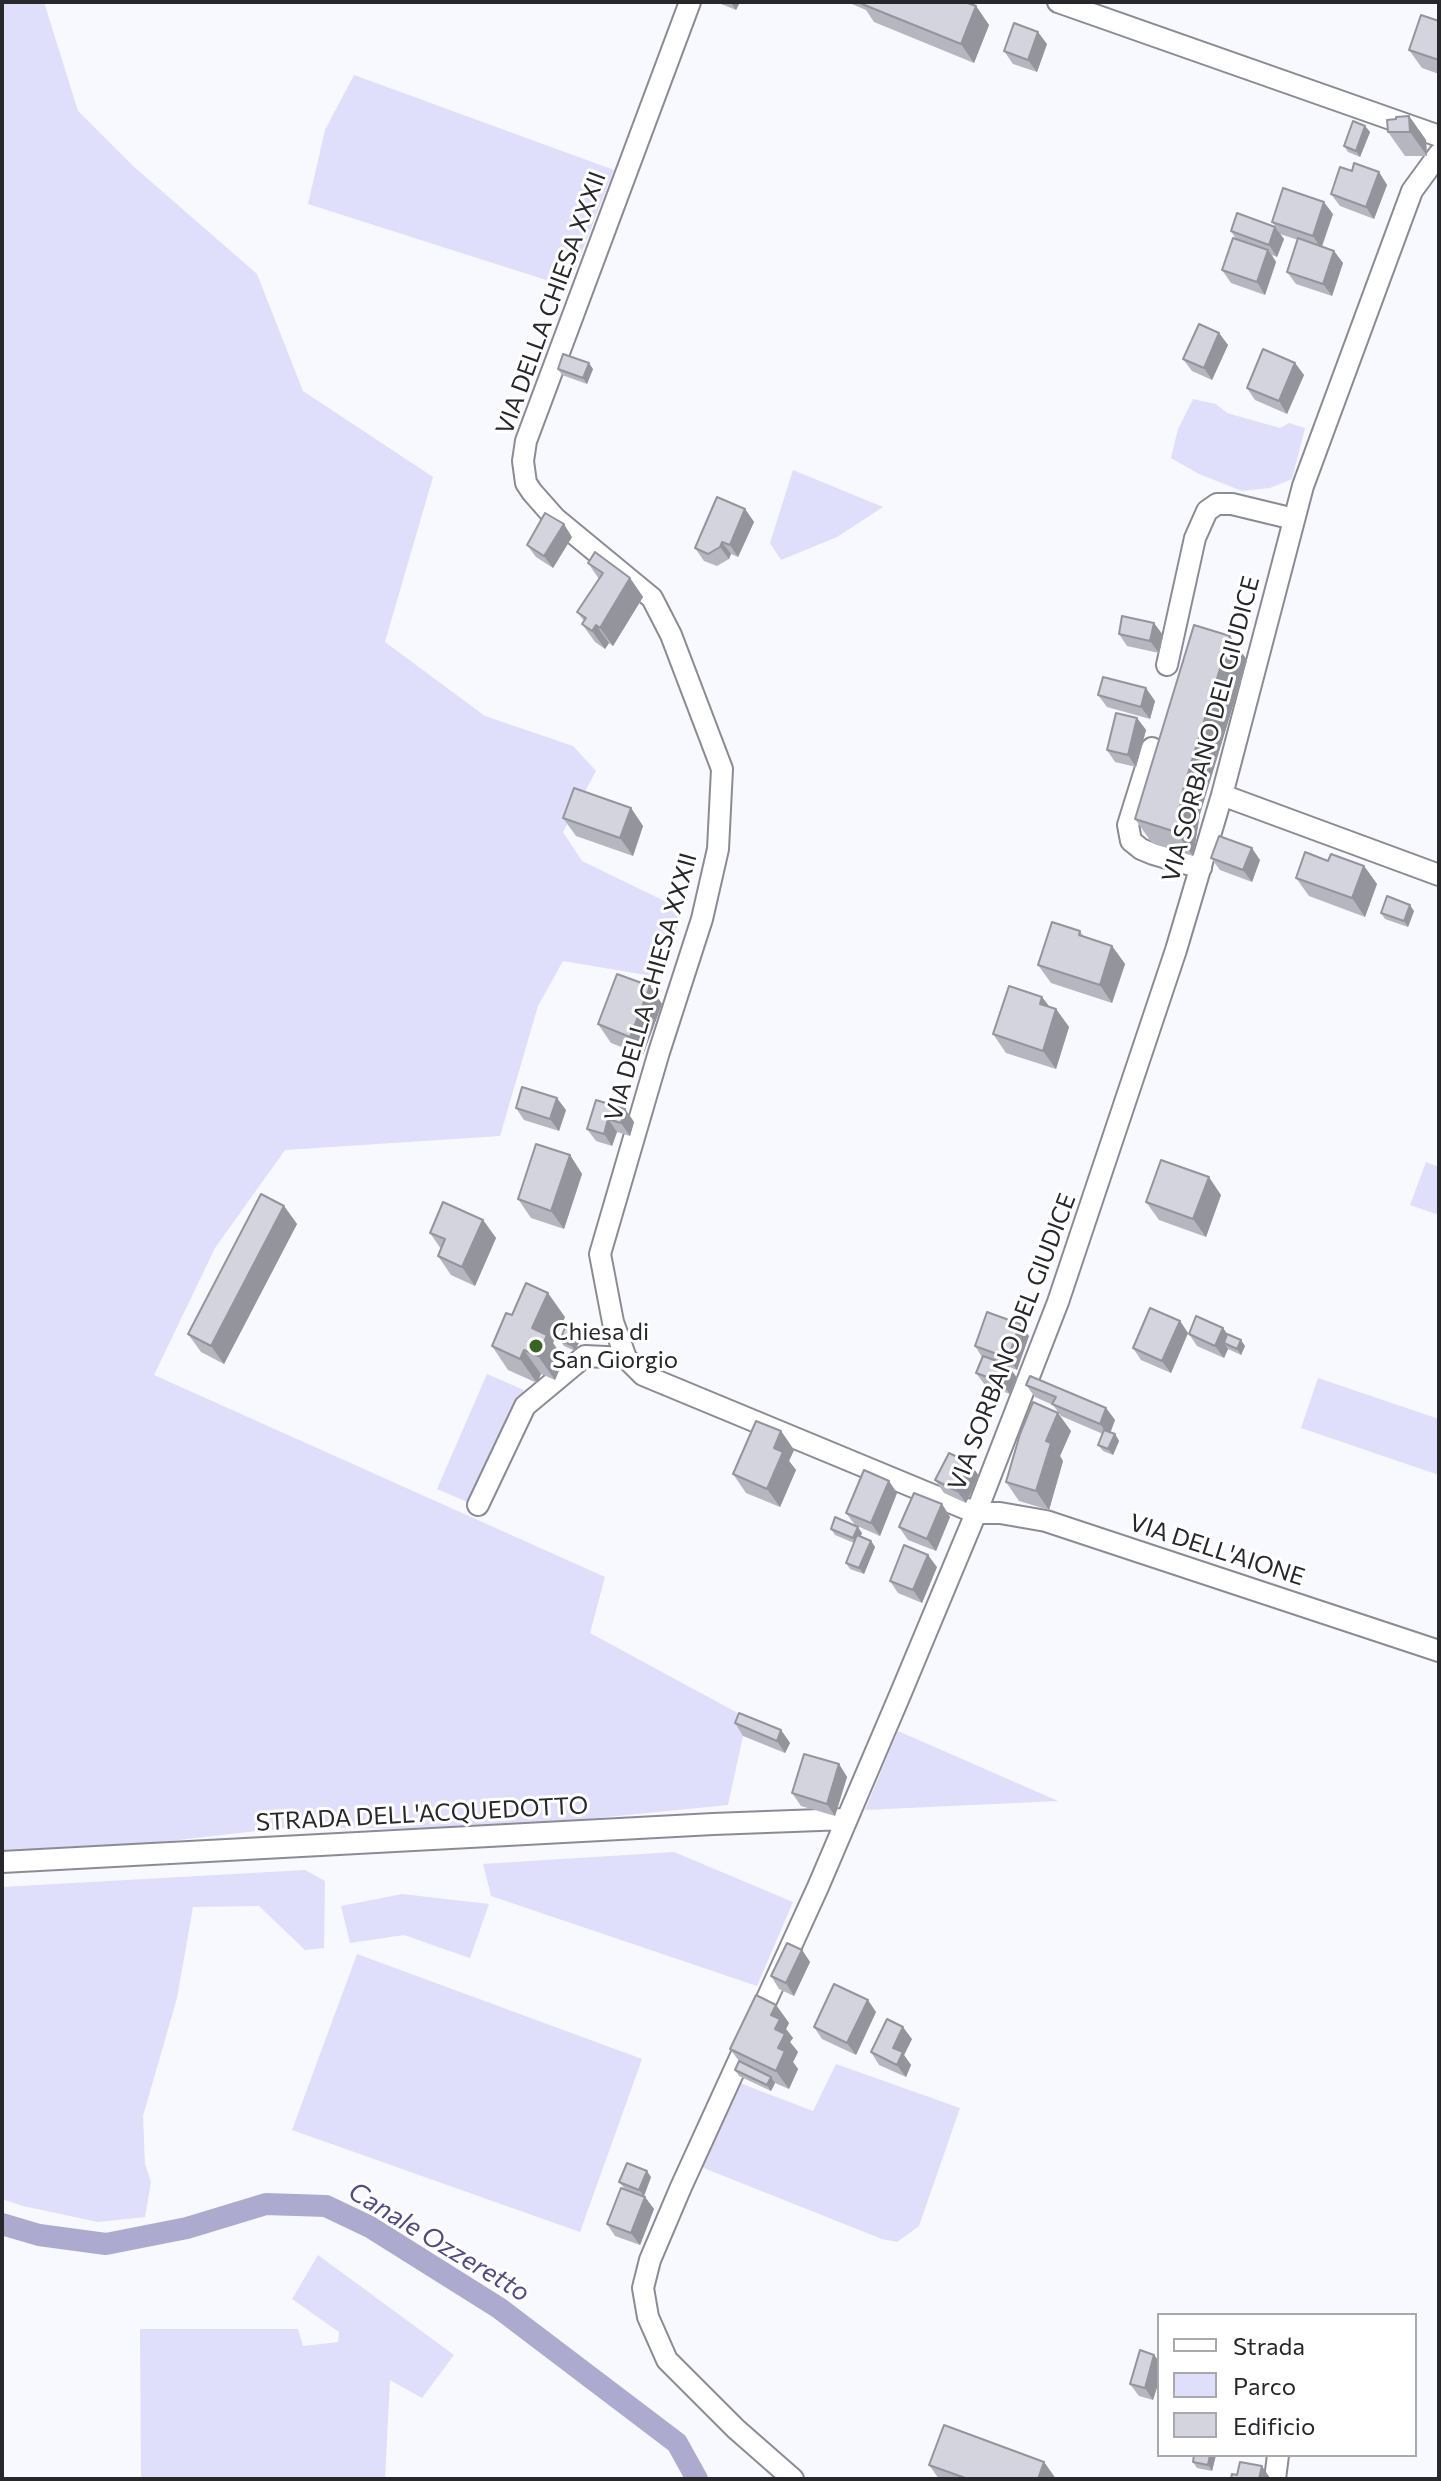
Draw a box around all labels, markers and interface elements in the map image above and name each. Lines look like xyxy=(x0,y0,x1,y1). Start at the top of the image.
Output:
street label: VIA DELLA CHIESA XXXII xyxy=(490,168,612,438)
street label: VIA SORBANO DEL GIUDICE xyxy=(1156,573,1266,885)
street label: VIA DELLA CHIESA XXXII xyxy=(599,850,703,1124)
street label: VIA SORBANO DEL GIUDICE xyxy=(942,1190,1082,1494)
place label: Chiesa di San Giorgio xyxy=(552,1318,678,1374)
marker: Chiesa di San Giorgio xyxy=(527,1337,545,1355)
street label: VIA DELL'AIONE xyxy=(1126,1508,1308,1592)
street label: STRADA DELL'ACQUEDOTTO xyxy=(255,1791,589,1837)
water label: Canale Ozzeretto xyxy=(343,2176,535,2308)
legend xyxy=(1157,2313,1417,2457)
text: Strada xyxy=(1233,2331,1305,2360)
text: Parco xyxy=(1233,2371,1296,2400)
text: Edificio xyxy=(1233,2411,1315,2440)

